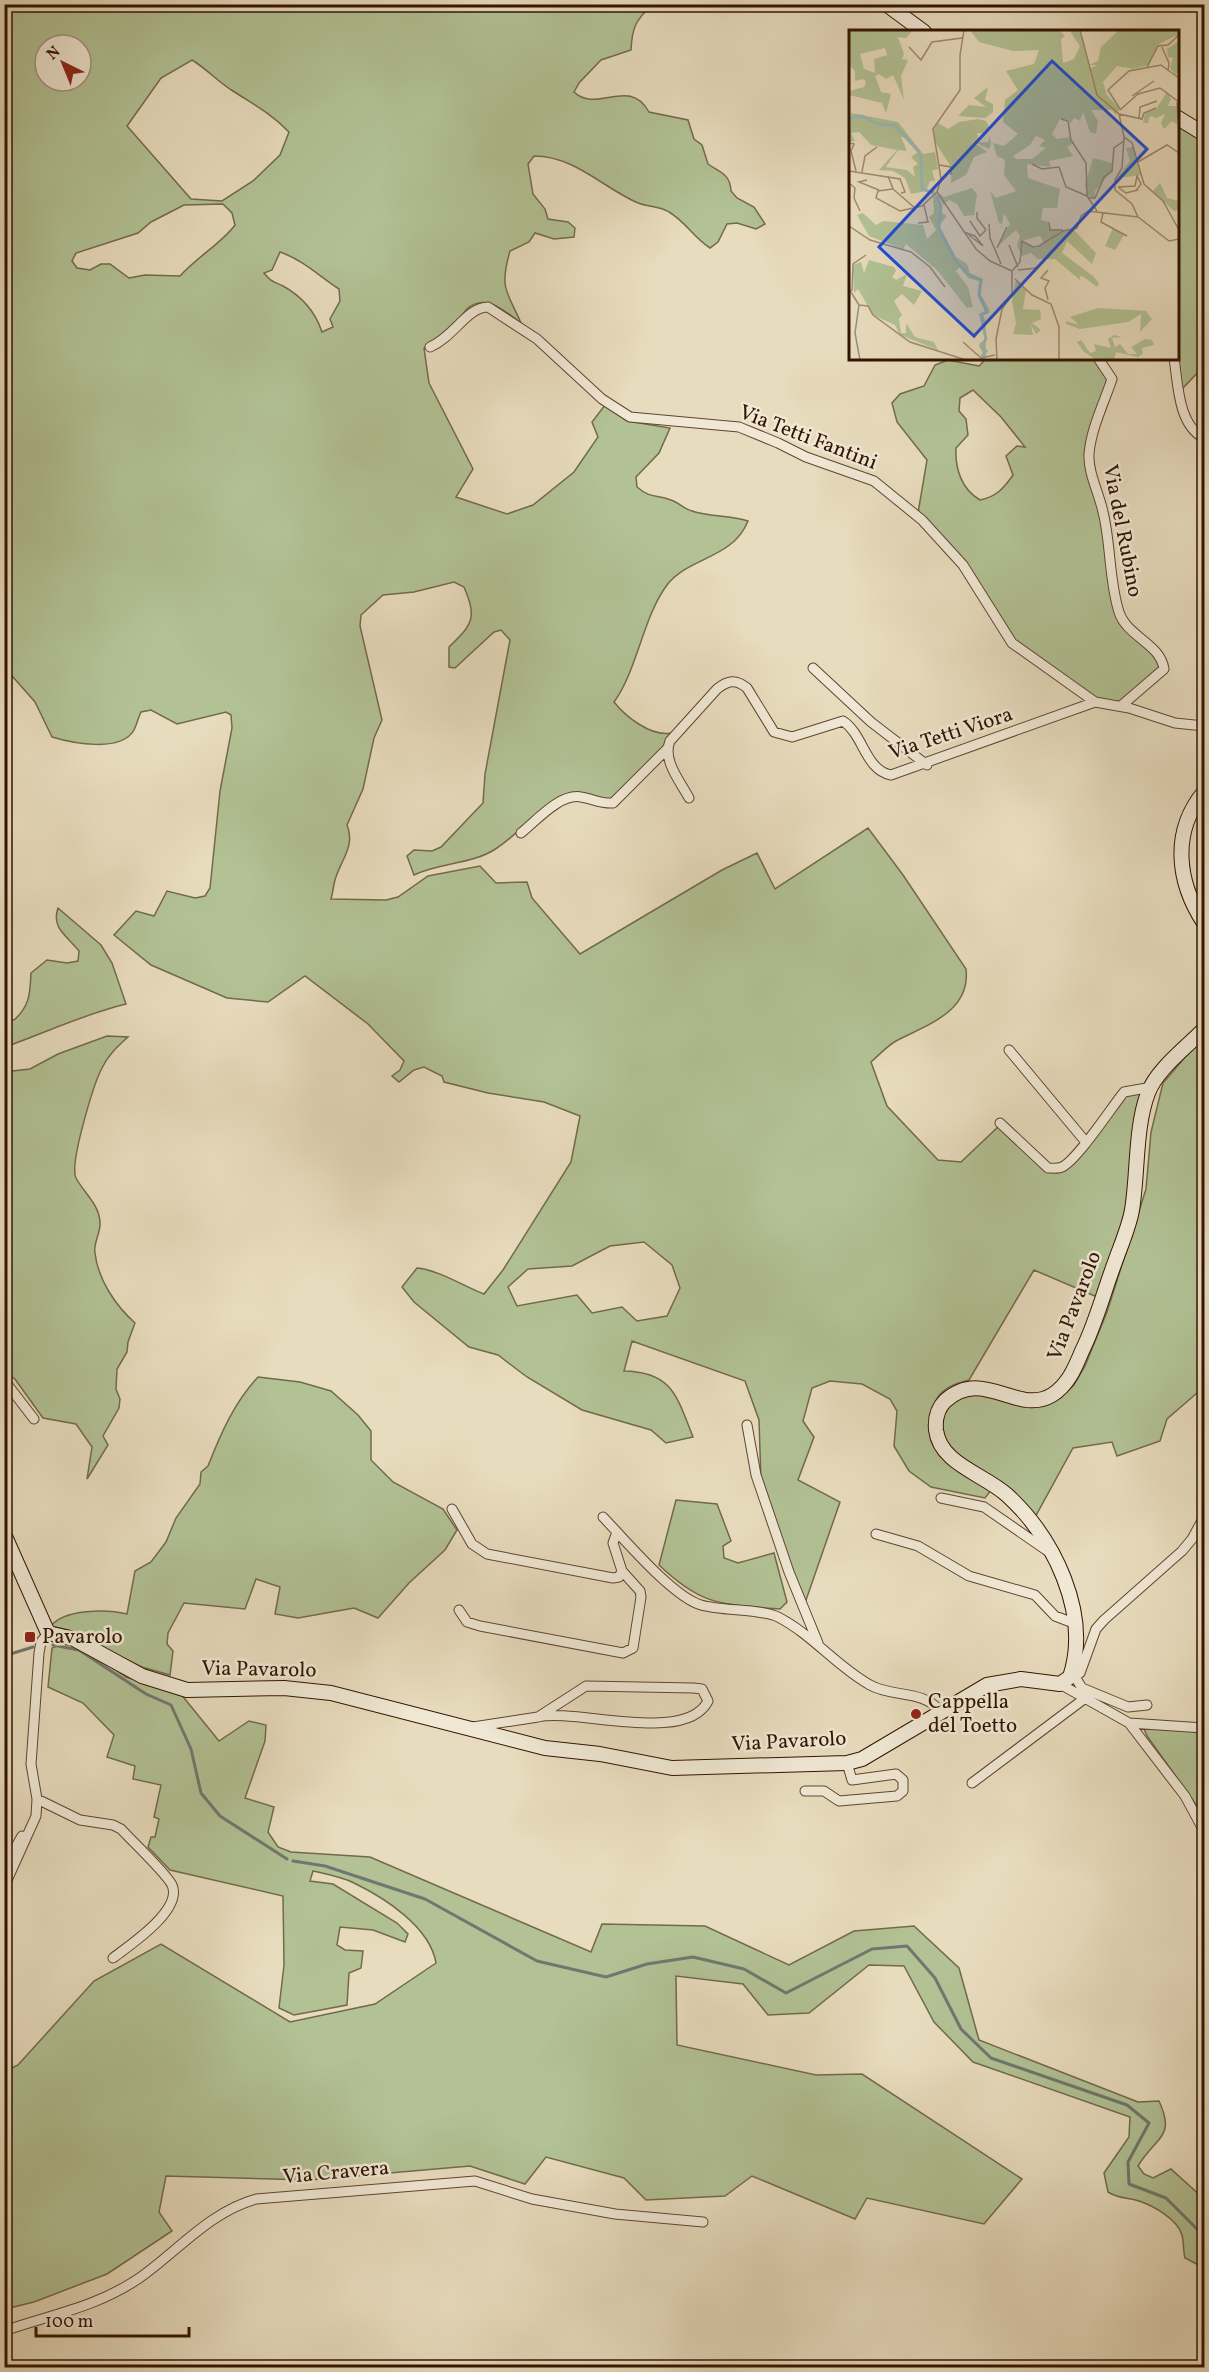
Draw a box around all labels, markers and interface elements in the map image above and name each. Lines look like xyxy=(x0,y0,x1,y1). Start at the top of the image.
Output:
inset map xyxy=(849,30,1179,360)
north arrow xyxy=(33,33,93,93)
text: N xyxy=(42,41,66,66)
street label: Via Tetti Fantini xyxy=(735,398,881,478)
street label: Via del Rubino xyxy=(1095,462,1149,600)
street label: Via Tetti Viora xyxy=(885,700,1017,768)
street label: Via Pavarolo xyxy=(1041,1247,1109,1365)
place label: Pavarolo xyxy=(42,1623,123,1652)
marker: Pavarolo xyxy=(23,1630,37,1644)
street label: Via Pavarolo xyxy=(201,1654,317,1686)
place label: Cappella del Toetto xyxy=(928,1688,1017,1741)
marker: Cappella del Toetto xyxy=(909,1707,923,1721)
street label: Via Pavarolo xyxy=(731,1725,847,1759)
street label: Via Cravera xyxy=(282,2154,390,2192)
scale bar xyxy=(36,2300,189,2338)
text: 100 m xyxy=(45,2310,94,2335)

